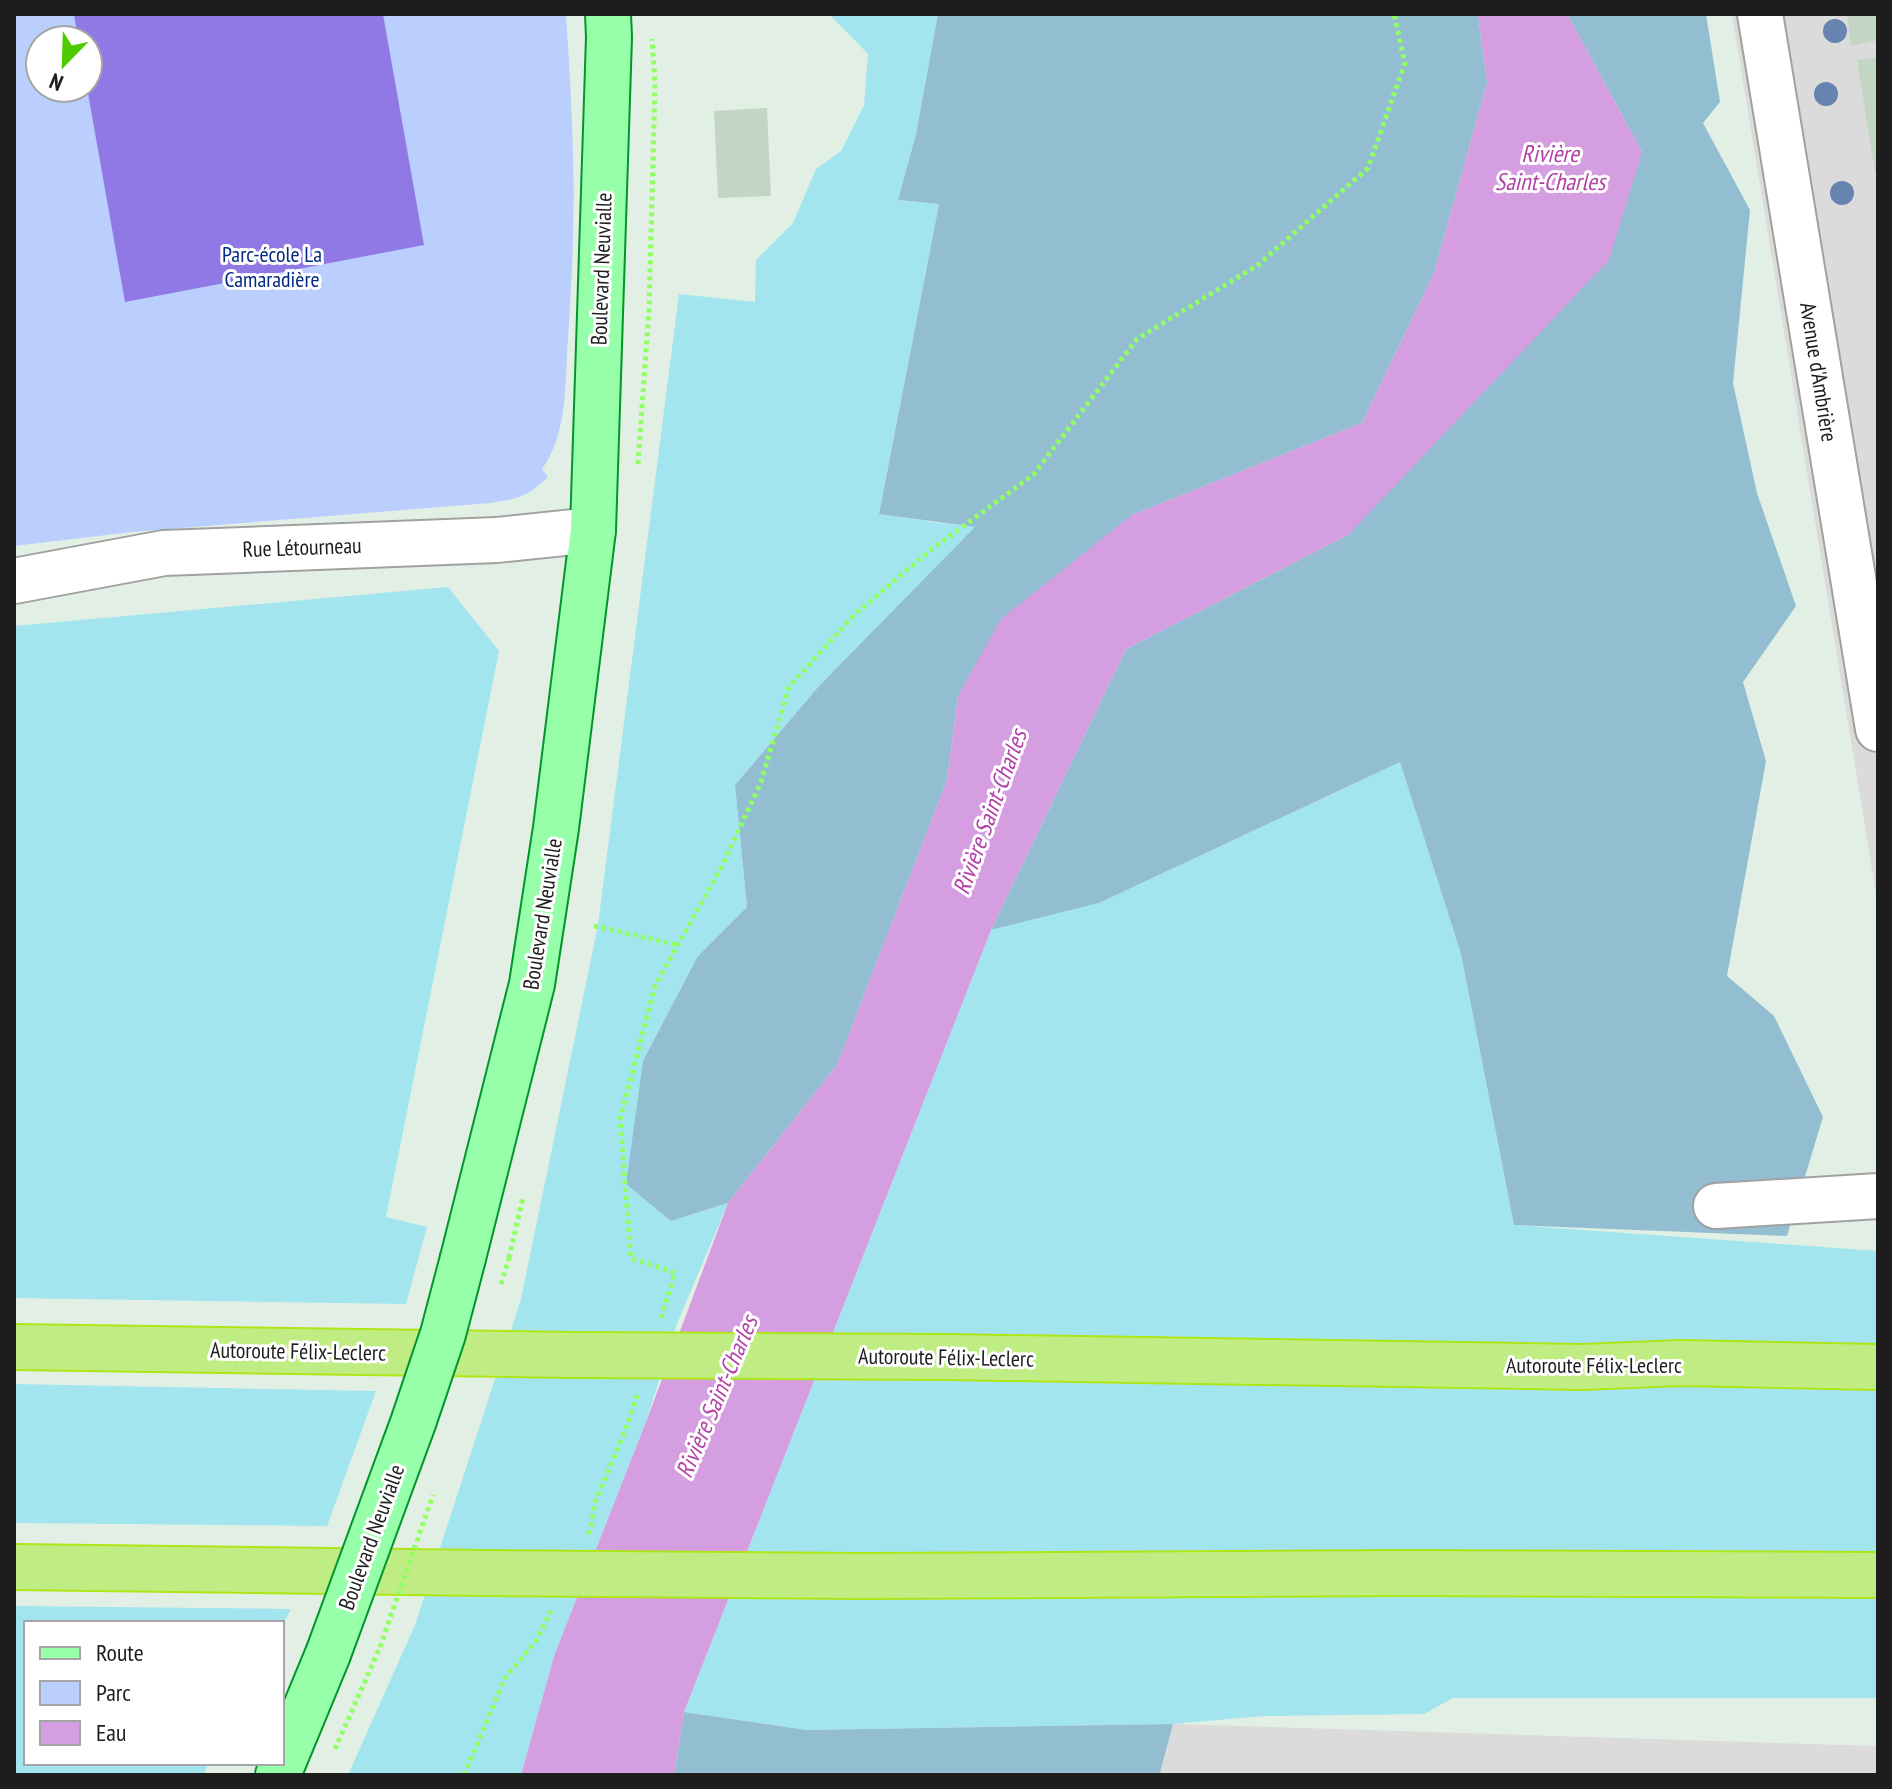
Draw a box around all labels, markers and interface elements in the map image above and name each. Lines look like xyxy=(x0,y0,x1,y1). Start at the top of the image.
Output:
north arrow xyxy=(24,24,104,104)
text: N xyxy=(45,67,67,98)
water label: Rivière Saint-Charles xyxy=(1495,138,1608,197)
street label: Boulevard Neuvialle xyxy=(584,192,618,346)
park label: Parc-école La Camaradière xyxy=(222,240,322,293)
street label: Avenue d'Ambrière xyxy=(1794,300,1844,444)
street label: Rue Létourneau xyxy=(242,531,362,563)
water label: Rivière Saint-Charles xyxy=(945,723,1035,898)
street label: Boulevard Neuvialle xyxy=(516,836,568,992)
water label: Rivière Saint-Charles xyxy=(669,1309,766,1482)
street label: Autoroute Félix-Leclerc xyxy=(210,1335,386,1367)
street label: Autoroute Félix-Leclerc xyxy=(858,1341,1034,1373)
street label: Autoroute Félix-Leclerc xyxy=(1506,1351,1682,1379)
street label: Boulevard Neuvialle xyxy=(332,1460,410,1614)
legend xyxy=(24,1621,284,1765)
text: Route xyxy=(96,1637,144,1668)
text: Parc xyxy=(96,1677,131,1708)
text: Eau xyxy=(96,1717,126,1748)

